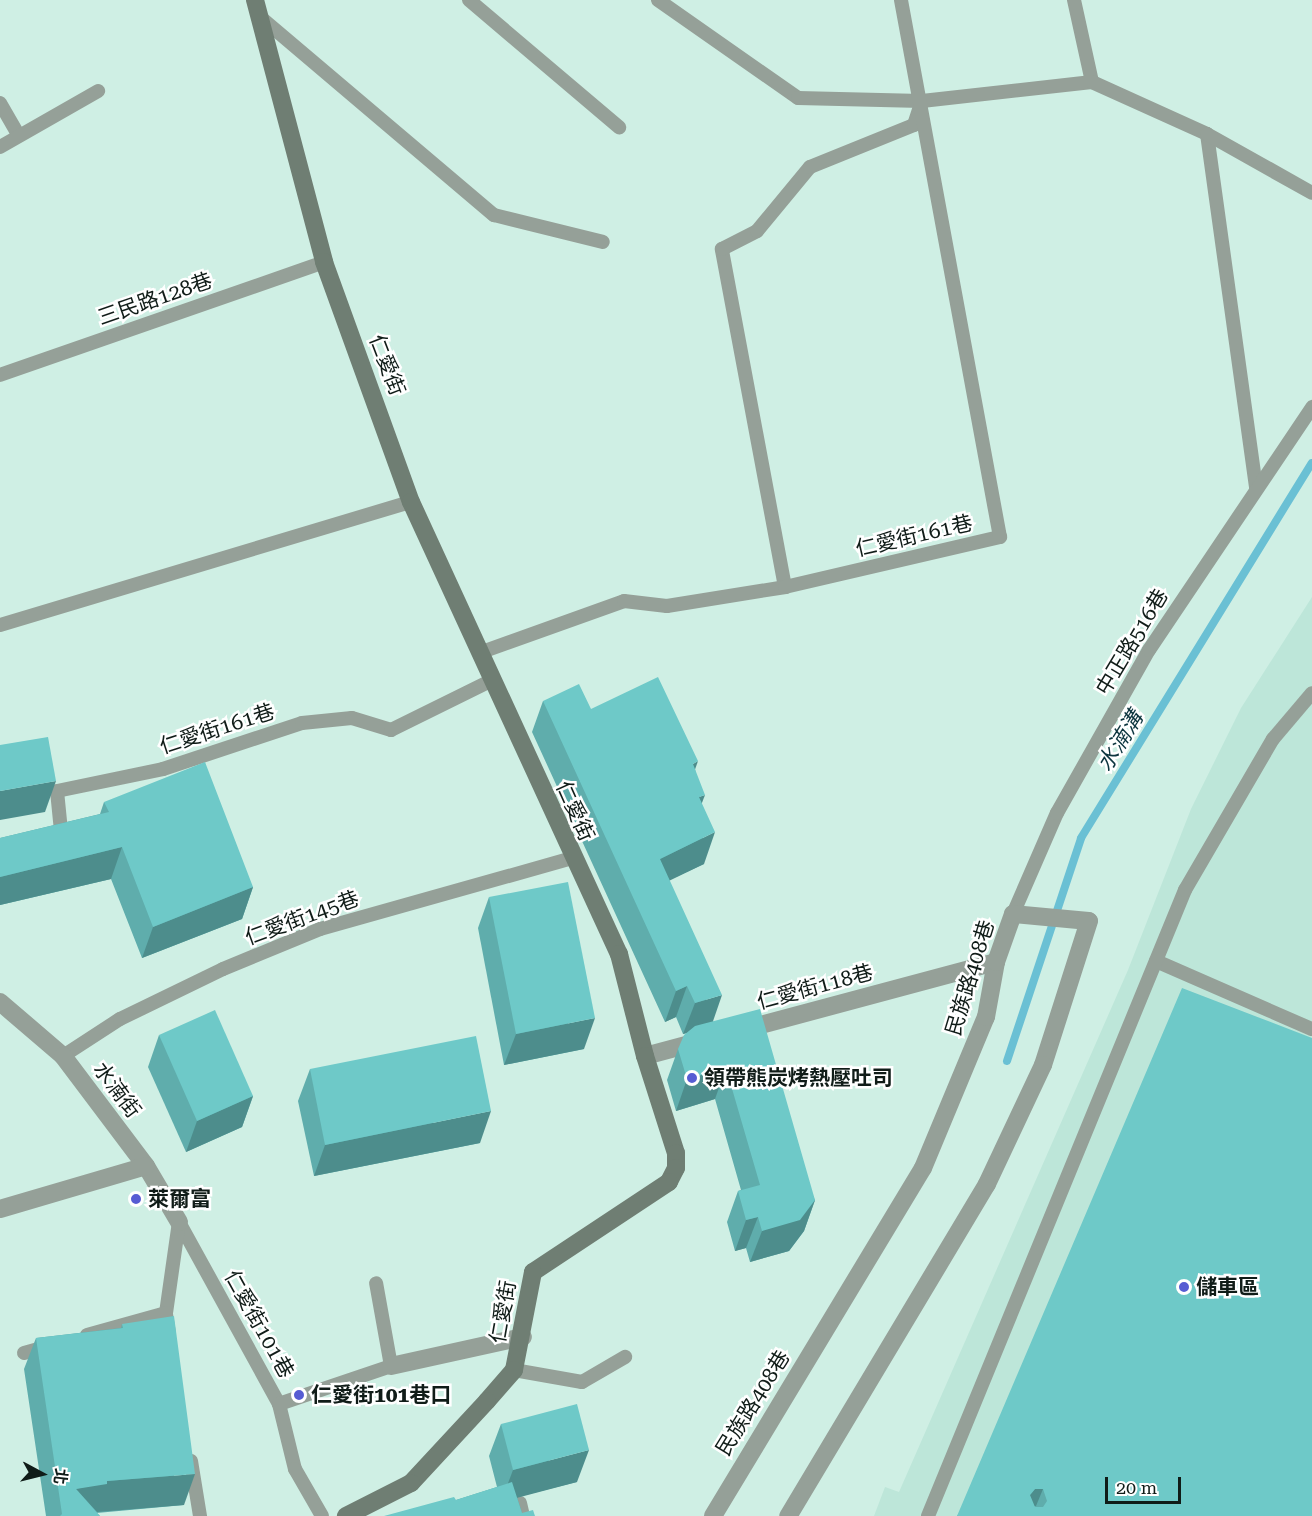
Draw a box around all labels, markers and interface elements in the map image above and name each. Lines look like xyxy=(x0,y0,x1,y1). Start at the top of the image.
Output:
street label: 三民路128巷 xyxy=(95,268,215,330)
street label: 仁愛街 xyxy=(364,331,410,399)
street label: 仁愛街161巷 xyxy=(853,510,975,562)
street label: 中正路516巷 xyxy=(1090,584,1174,700)
street label: 仁愛街161巷 xyxy=(156,699,278,759)
water label: 水湳溝 xyxy=(1091,706,1149,776)
street label: 仁愛街 xyxy=(551,777,599,845)
street label: 仁愛街145巷 xyxy=(242,886,362,950)
street label: 民族路408巷 xyxy=(941,917,999,1039)
street label: 仁愛街118巷 xyxy=(754,959,876,1015)
street label: 水湳街 xyxy=(88,1057,146,1123)
place label: 領帶熊炭烤熱壓吐司 xyxy=(704,1065,893,1091)
marker: 領帶熊炭烤熱壓吐司 xyxy=(685,1071,699,1085)
place label: 萊爾富 xyxy=(148,1186,211,1212)
marker: 萊爾富 xyxy=(129,1192,143,1206)
street label: 仁愛街101巷 xyxy=(219,1266,299,1382)
place label: 儲車區 xyxy=(1196,1274,1259,1300)
street label: 仁愛街 xyxy=(485,1279,521,1345)
marker: 儲車區 xyxy=(1177,1280,1191,1294)
street label: 民族路408巷 xyxy=(711,1346,795,1460)
place label: 仁愛街101巷口 xyxy=(311,1382,451,1408)
marker: 仁愛街101巷口 xyxy=(292,1388,306,1402)
north arrow xyxy=(12,1444,72,1504)
scale bar xyxy=(1108,1465,1184,1503)
text: 北 xyxy=(50,1467,71,1485)
text: 20 m xyxy=(1116,1477,1157,1498)

